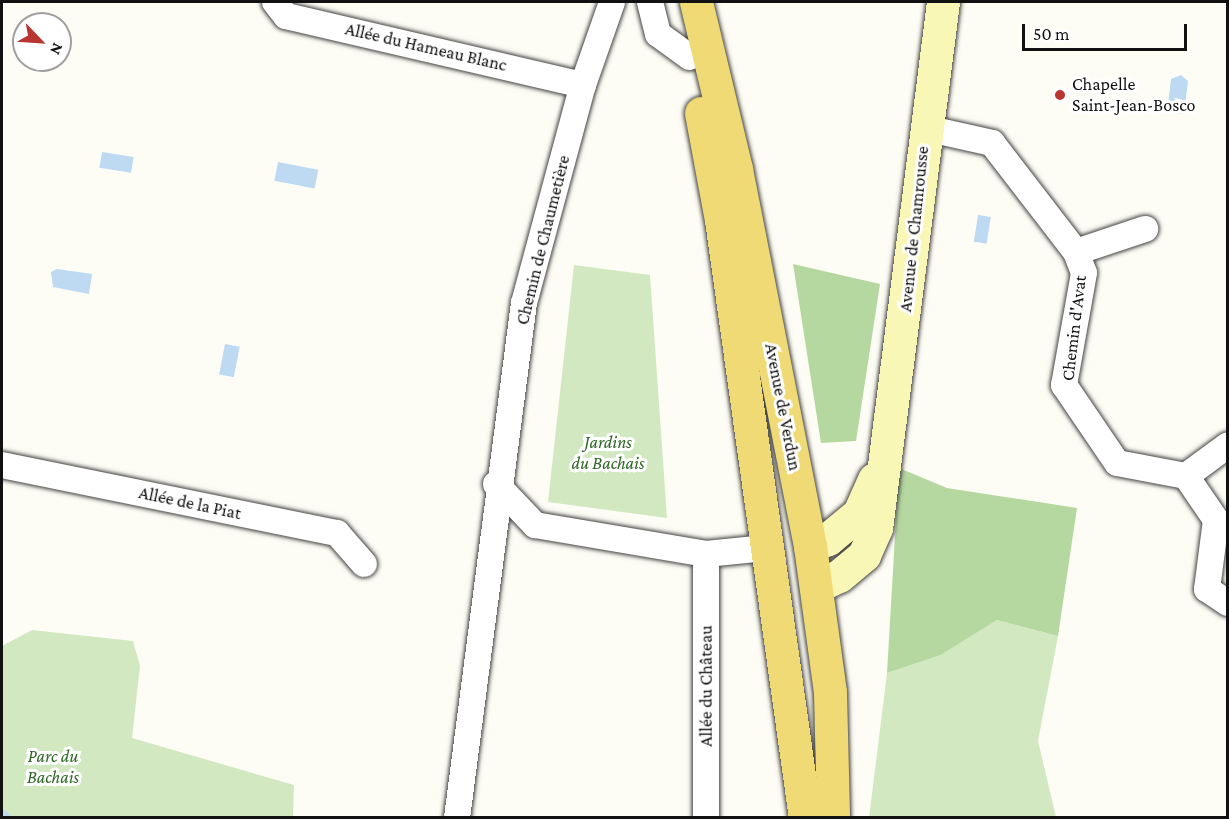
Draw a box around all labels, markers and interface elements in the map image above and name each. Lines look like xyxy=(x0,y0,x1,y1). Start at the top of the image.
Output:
north arrow xyxy=(12,12,72,72)
scale bar xyxy=(1025,12,1190,50)
street label: Allée du Hameau Blanc xyxy=(343,18,509,76)
text: 50 m xyxy=(1033,24,1070,44)
text: N xyxy=(47,40,67,58)
place label: Chapelle Saint-Jean-Bosco xyxy=(1072,74,1196,116)
marker: Chapelle Saint-Jean-Bosco xyxy=(1053,88,1067,102)
street label: Avenue de Chamrousse xyxy=(895,145,933,313)
street label: Chemin de Chaumetière xyxy=(511,153,575,327)
street label: Chemin d'Avat xyxy=(1057,274,1091,382)
street label: Avenue de Verdun xyxy=(760,341,806,473)
park label: Jardins du Bachais xyxy=(572,432,644,474)
street label: Allée de la Piat xyxy=(137,482,243,524)
street label: Allée du Château xyxy=(695,625,717,747)
park label: Parc du Bachais xyxy=(27,746,79,789)

